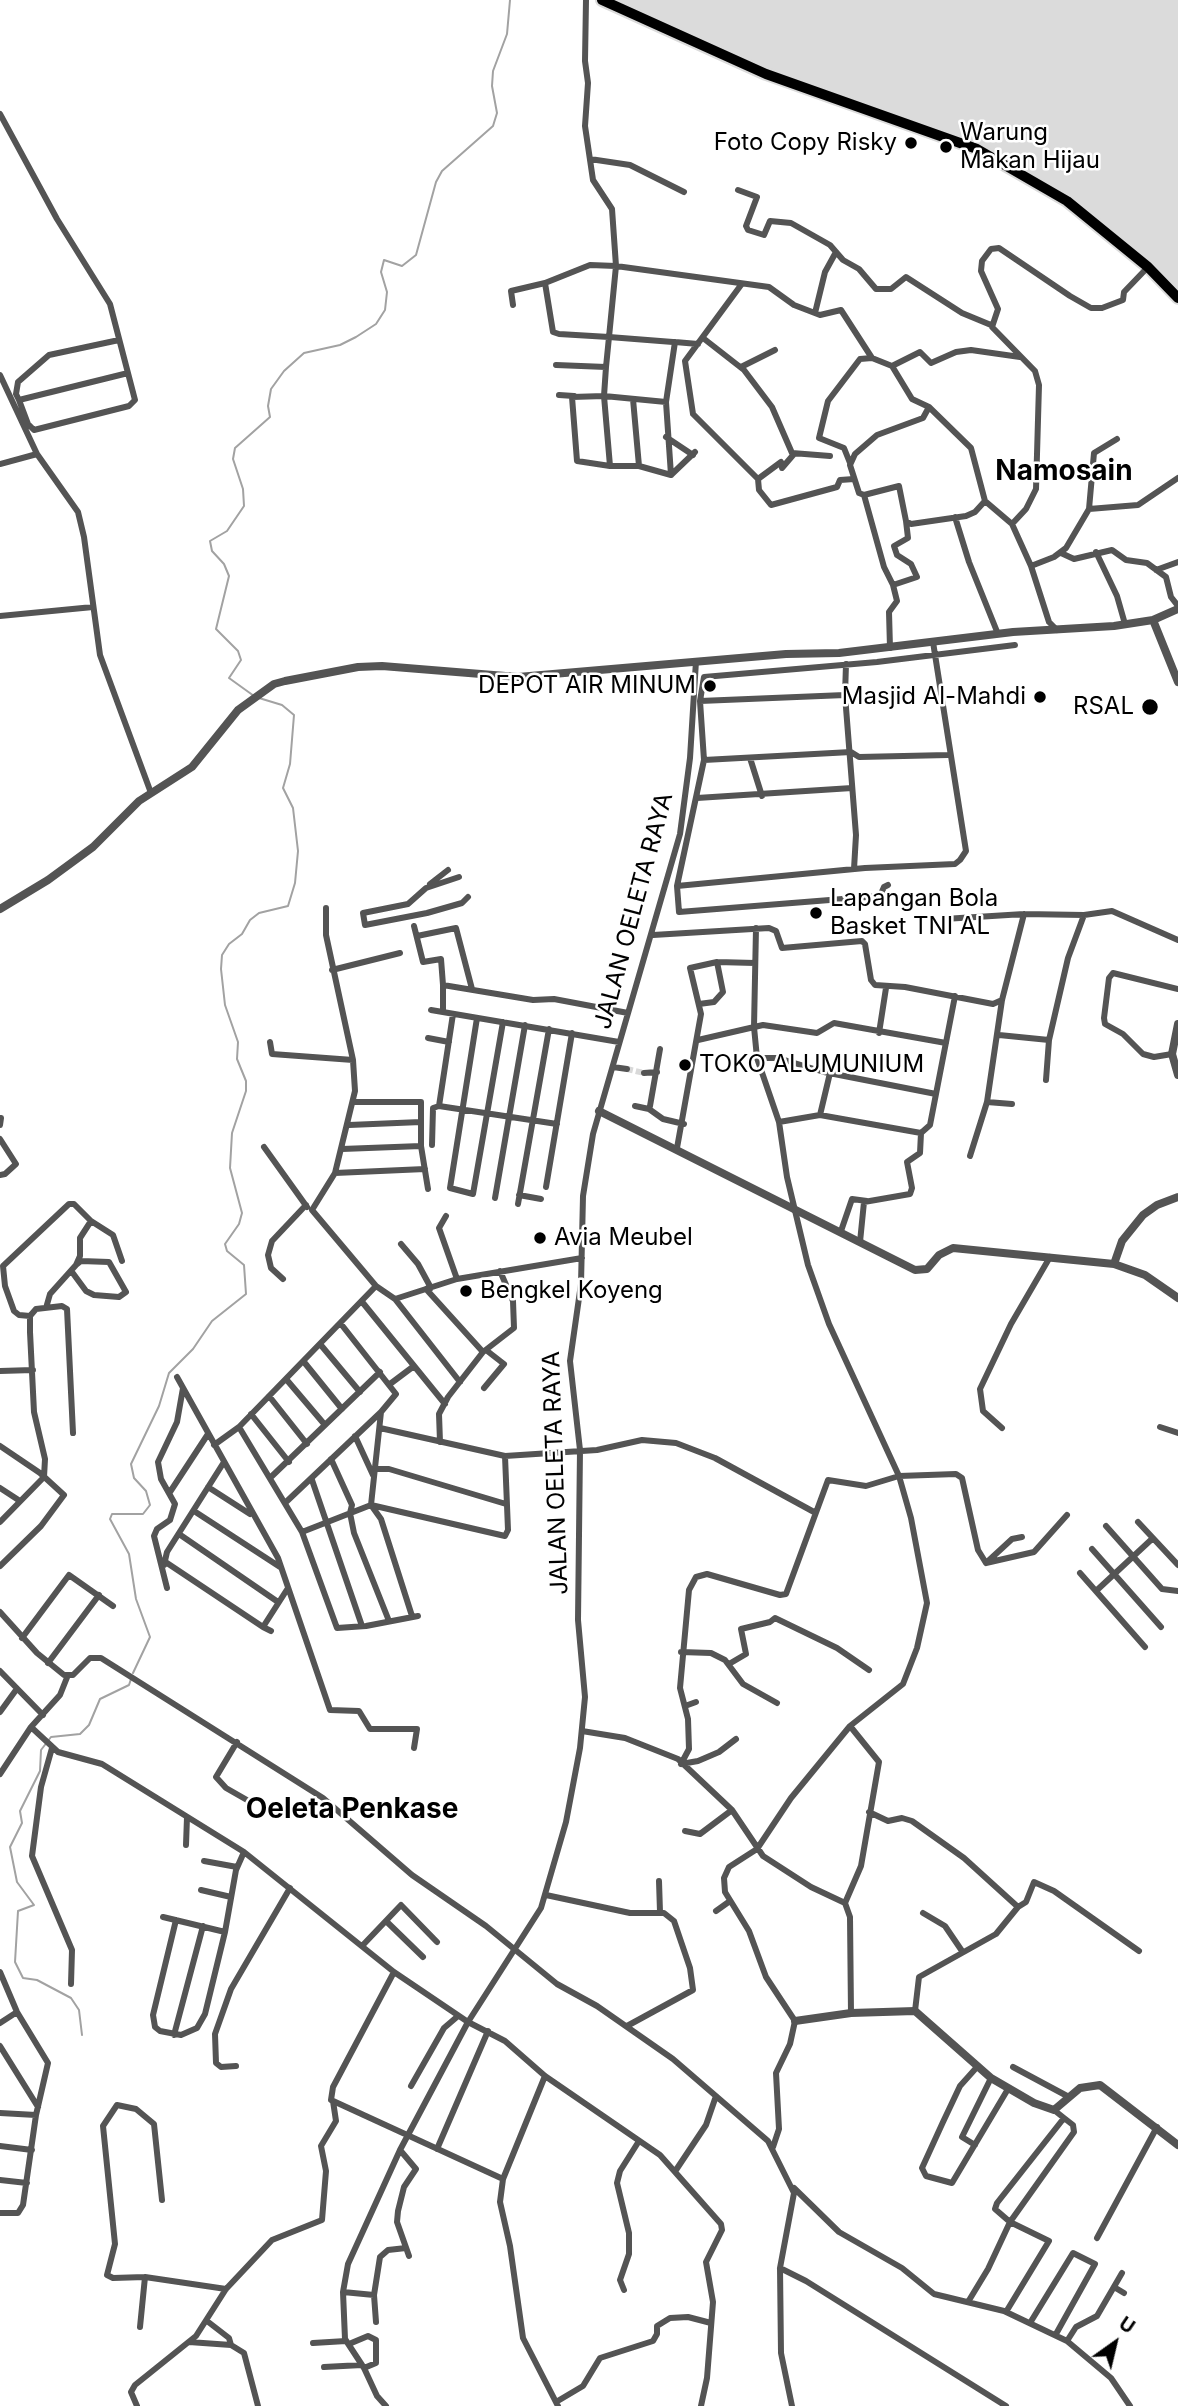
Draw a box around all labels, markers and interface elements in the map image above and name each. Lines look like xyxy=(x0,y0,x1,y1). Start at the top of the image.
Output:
place label: Warung Makan Hijau xyxy=(960,119,1100,175)
place label: Foto Copy Risky xyxy=(714,129,897,157)
marker: Foto Copy Risky xyxy=(903,135,919,151)
marker: Warung Makan Hijau xyxy=(938,139,954,155)
district label: Namosain xyxy=(995,455,1133,489)
place label: DEPOT AIR MINUM xyxy=(478,672,696,700)
marker: DEPOT AIR MINUM xyxy=(702,678,718,694)
place label: Masjid Al-Mahdi xyxy=(842,683,1026,711)
marker: Masjid Al-Mahdi xyxy=(1032,689,1048,705)
place label: RSAL xyxy=(1073,693,1134,721)
marker: RSAL xyxy=(1140,697,1160,717)
street label: JALAN OELETA RAYA xyxy=(589,790,679,1032)
place label: Lapangan Bola Basket TNI AL xyxy=(830,885,998,941)
marker: Lapangan Bola Basket TNI AL xyxy=(808,905,824,921)
place label: TOKO ALUMUNIUM xyxy=(699,1051,924,1079)
marker: TOKO ALUMUNIUM xyxy=(677,1057,693,1073)
place label: Avia Meubel xyxy=(554,1224,693,1252)
marker: Avia Meubel xyxy=(532,1230,548,1246)
place label: Bengkel Koyeng xyxy=(480,1277,663,1305)
marker: Bengkel Koyeng xyxy=(458,1283,474,1299)
street label: JALAN OELETA RAYA xyxy=(537,1351,575,1595)
district label: Oeleta Penkase xyxy=(246,1793,458,1827)
north arrow xyxy=(1080,2308,1150,2378)
text: U xyxy=(1115,2312,1139,2339)

